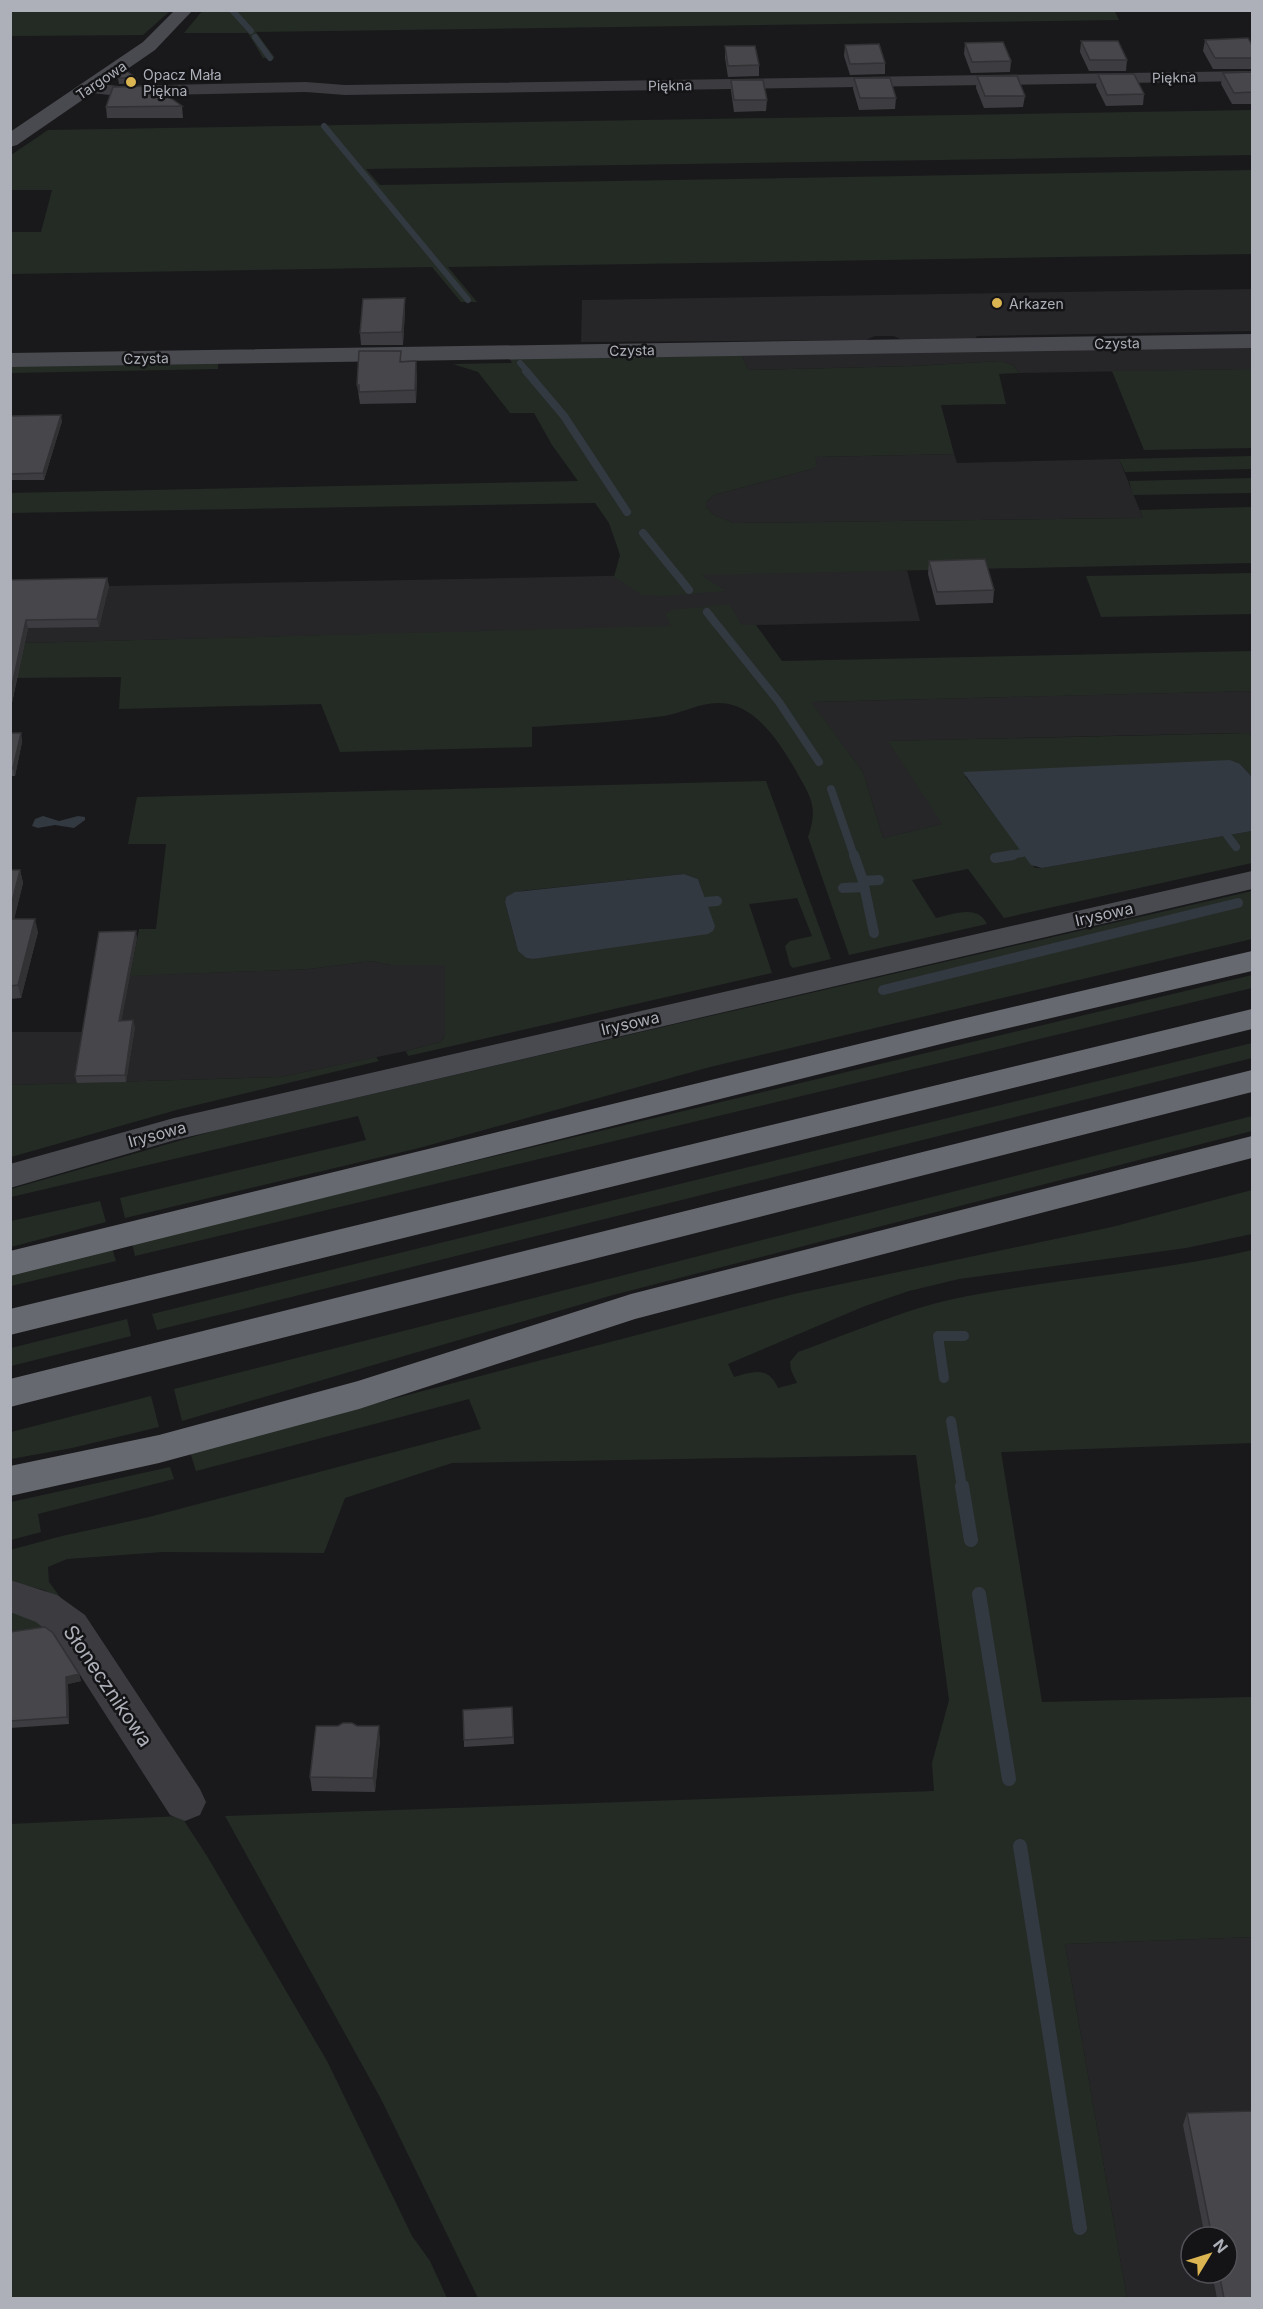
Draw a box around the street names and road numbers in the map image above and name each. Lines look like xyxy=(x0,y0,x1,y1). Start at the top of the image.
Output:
street label: Targowa xyxy=(73,57,129,103)
street label: Piękna xyxy=(1152,68,1196,86)
street label: Piękna xyxy=(648,76,692,94)
street label: Czysta xyxy=(1094,334,1140,352)
street label: Czysta xyxy=(609,341,655,359)
street label: Czysta xyxy=(123,349,169,367)
street label: Irysowa xyxy=(1073,898,1135,930)
street label: Irysowa xyxy=(599,1007,661,1039)
street label: Irysowa xyxy=(126,1117,188,1151)
street label: Słonecznikowa xyxy=(58,1621,158,1751)

